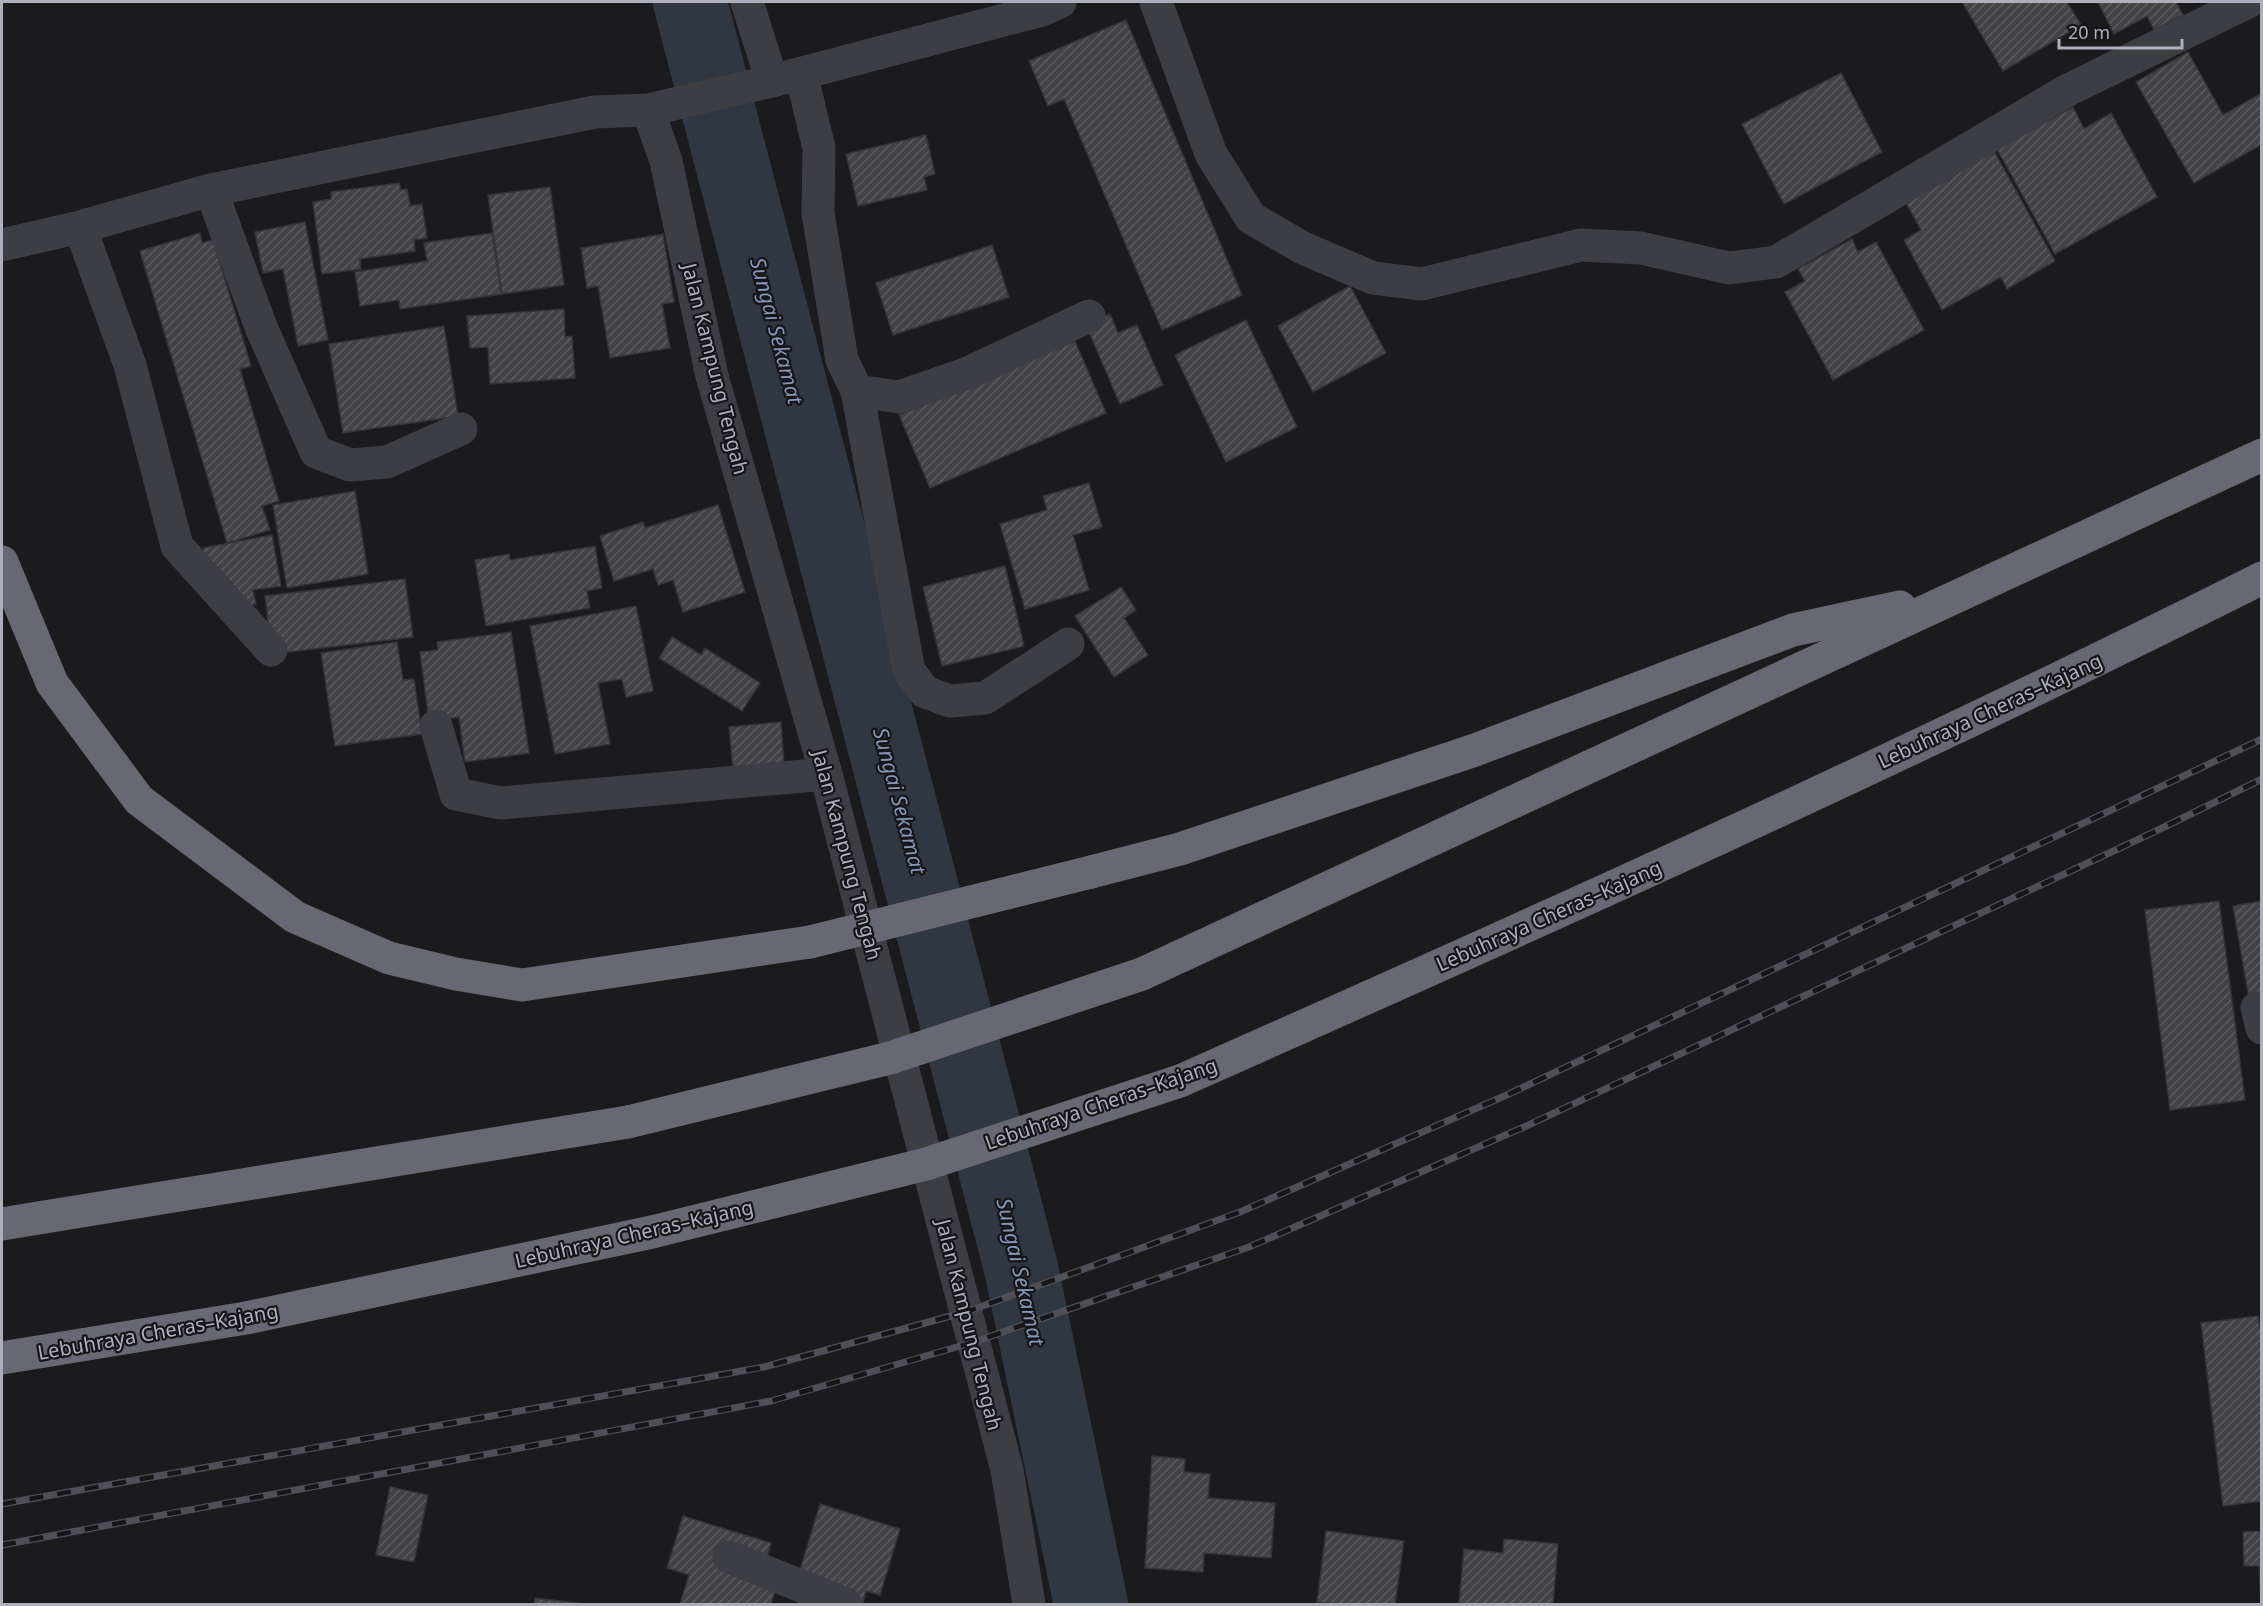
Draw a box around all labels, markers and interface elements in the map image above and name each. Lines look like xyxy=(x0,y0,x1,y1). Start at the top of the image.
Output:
scale bar xyxy=(2059,12,2182,50)
text: 20 m xyxy=(2068,20,2110,44)
water label: Sungai Sekamat xyxy=(744,254,810,408)
street label: Jalan Kampung Tengah xyxy=(676,259,755,477)
street label: Lebuhraya Cheras–Kajang xyxy=(1873,647,2106,774)
water label: Sungai Sekamat xyxy=(867,724,933,878)
street label: Jalan Kampung Tengah xyxy=(806,745,889,963)
street label: Lebuhraya Cheras–Kajang xyxy=(1432,854,1666,978)
street label: Lebuhraya Cheras–Kajang xyxy=(981,1051,1221,1156)
street label: Lebuhraya Cheras–Kajang xyxy=(512,1193,756,1274)
water label: Sungai Sekamat xyxy=(990,1195,1052,1349)
street label: Jalan Kampung Tengah xyxy=(930,1215,1009,1433)
street label: Lebuhraya Cheras–Kajang xyxy=(35,1297,280,1366)

